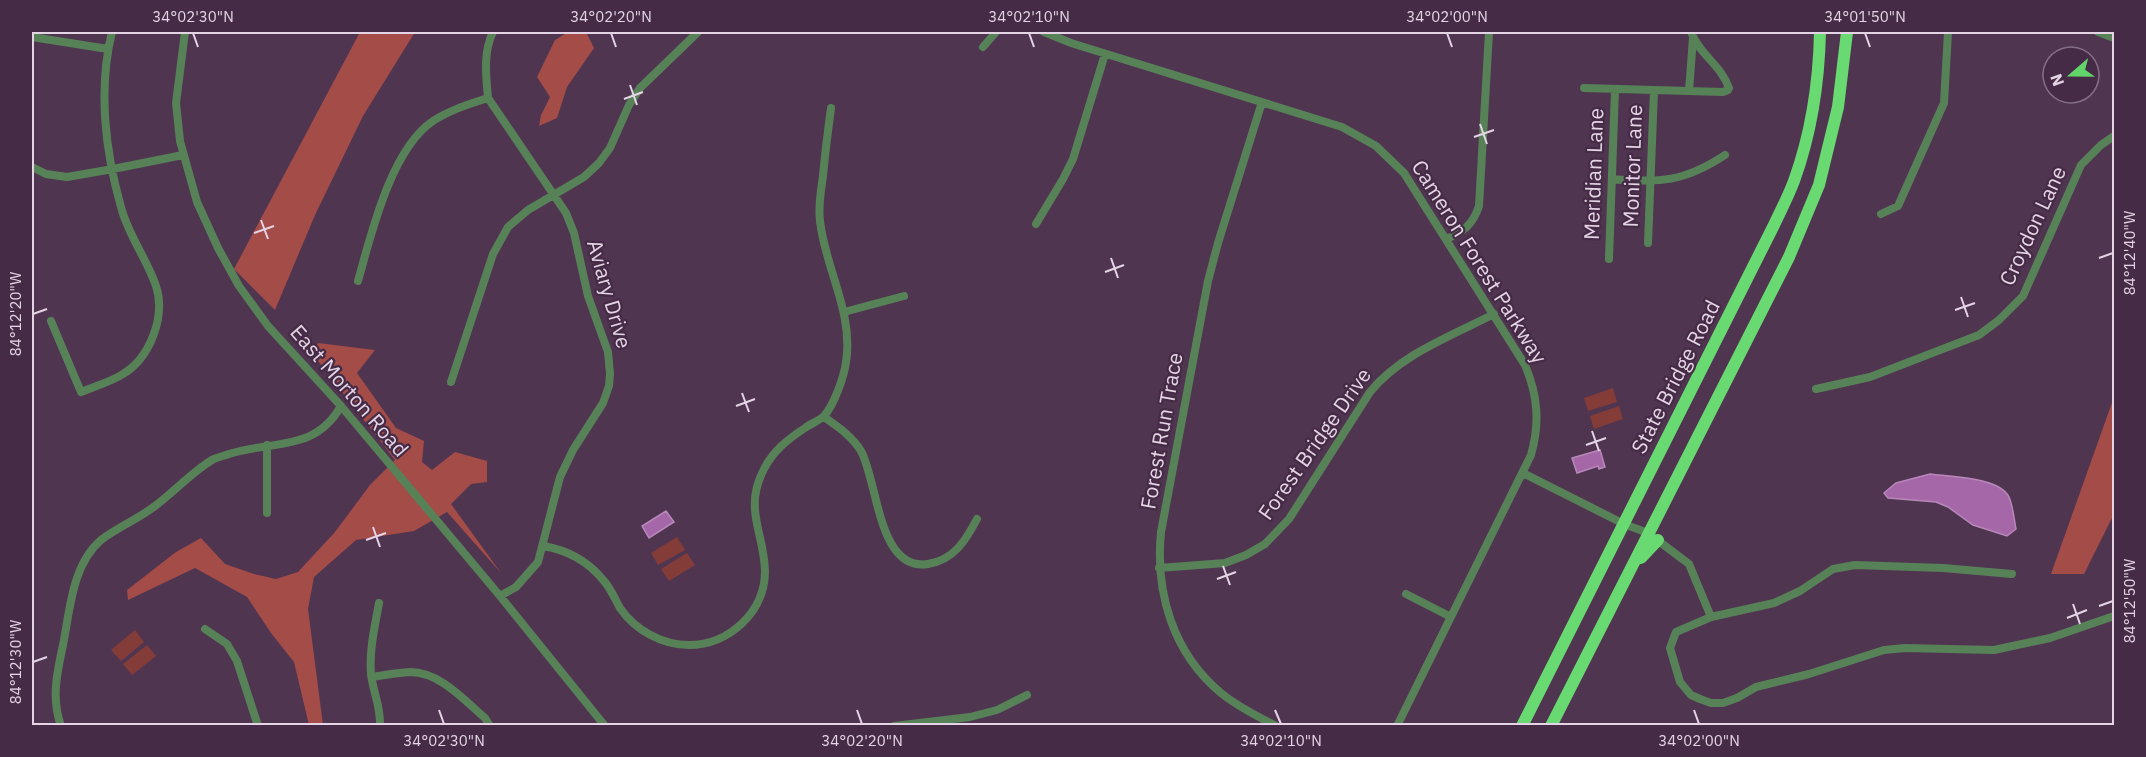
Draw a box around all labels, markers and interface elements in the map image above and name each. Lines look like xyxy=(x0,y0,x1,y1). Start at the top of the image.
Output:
text: 34°02'30"N xyxy=(152,7,234,26)
text: 34°02'20"N xyxy=(570,7,652,26)
text: 34°02'10"N xyxy=(988,7,1070,26)
text: 34°02'00"N xyxy=(1406,7,1488,26)
text: 34°01'50"N xyxy=(1824,7,1906,26)
north arrow xyxy=(2041,45,2101,105)
text: N xyxy=(2046,71,2068,89)
street label: Monitor Lane xyxy=(1616,104,1648,228)
street label: Meridian Lane xyxy=(1577,107,1609,241)
street label: Cameron Forest Parkway xyxy=(1406,154,1554,369)
street label: Croydon Lane xyxy=(1992,161,2072,290)
text: 84°12'40"W xyxy=(2120,210,2139,295)
street label: Aviary Drive xyxy=(581,236,639,351)
text: 84°12'20"W xyxy=(6,271,25,356)
street label: State Bridge Road xyxy=(1624,295,1726,458)
street label: East Morton Road xyxy=(285,318,415,462)
street label: Forest Run Trace xyxy=(1133,350,1189,511)
street label: Forest Bridge Drive xyxy=(1251,362,1377,525)
text: 84°12'50"W xyxy=(2120,558,2139,643)
text: 84°12'30"W xyxy=(6,619,25,704)
text: 34°02'30"N xyxy=(403,731,485,750)
text: 34°02'20"N xyxy=(821,731,903,750)
text: 34°02'10"N xyxy=(1240,731,1322,750)
text: 34°02'00"N xyxy=(1658,731,1740,750)

